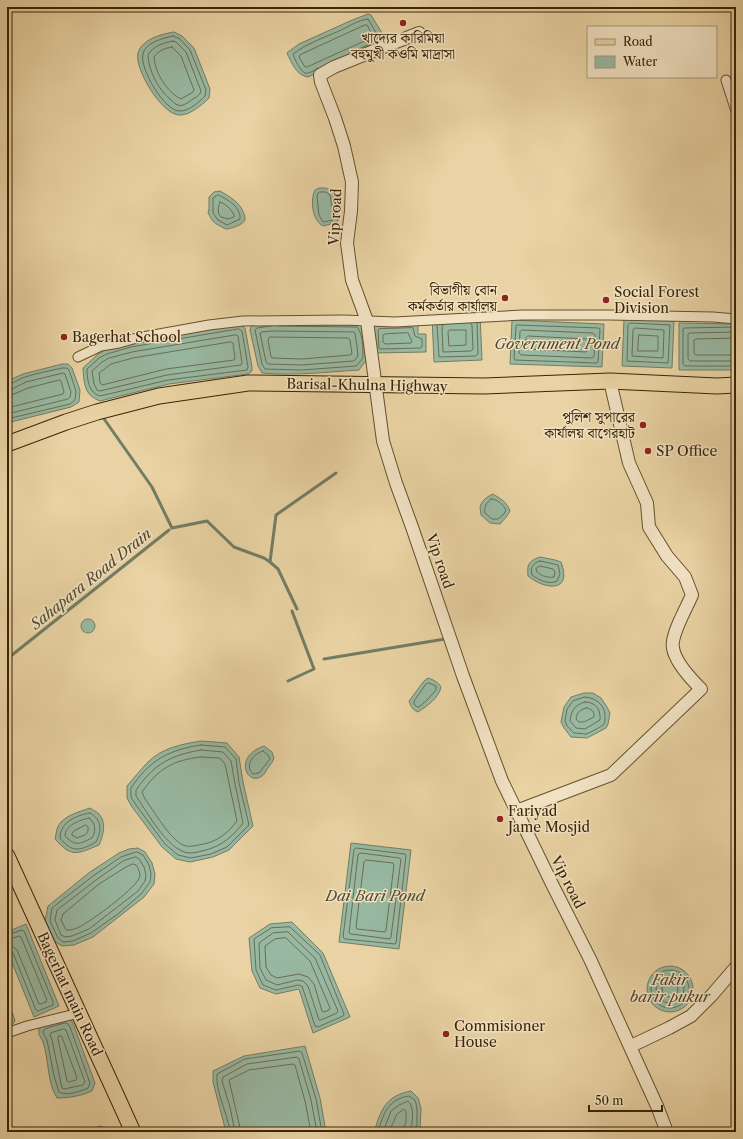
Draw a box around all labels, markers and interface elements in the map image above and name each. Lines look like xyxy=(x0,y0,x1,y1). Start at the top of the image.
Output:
marker: খাদ্যের কারিমিয়া বহুমুখী কওমি মাদ্রাসা xyxy=(398,18,408,28)
legend xyxy=(587,26,717,78)
place label: খাদ্যের কারিমিয়া বহুমুখী কওমি মাদ্রাসা xyxy=(350,29,455,63)
text: Road xyxy=(623,34,653,49)
text: Water xyxy=(622,54,657,69)
street label: Vip road xyxy=(324,188,346,247)
place label: বিভাগীয় বোন কর্মকর্তার কার্যালয় xyxy=(407,281,498,315)
place label: Social Forest Division xyxy=(614,283,700,317)
marker: বিভাগীয় বোন কর্মকর্তার কার্যালয় xyxy=(500,293,510,303)
marker: Social Forest Division xyxy=(601,295,611,305)
place label: Bagerhat School xyxy=(72,328,181,346)
marker: Bagerhat School xyxy=(59,332,69,342)
water label: Government Pond xyxy=(494,334,622,353)
street label: Barisal-Khulna Highway xyxy=(286,375,448,395)
place label: পুলিশ সুপারের কার্যালয় বাগেরহাট xyxy=(543,408,636,442)
marker: পুলিশ সুপারের কার্যালয় বাগেরহাট xyxy=(638,420,648,430)
place label: SP Office xyxy=(656,442,717,460)
marker: SP Office xyxy=(643,446,653,456)
water label: Sahapara Road Drain xyxy=(25,524,155,634)
street label: Vip road xyxy=(422,530,458,591)
place label: Fariyad Jame Mosjid xyxy=(506,802,590,836)
marker: Fariyad Jame Mosjid xyxy=(495,814,505,824)
street label: Vip road xyxy=(547,852,589,912)
water label: Dai Bari Pond xyxy=(324,886,427,905)
street label: Bagerhat main Road xyxy=(33,929,107,1059)
water label: Fakir barir pukur xyxy=(630,970,711,1006)
place label: Commisioner House xyxy=(454,1017,545,1051)
marker: Commisioner House xyxy=(441,1029,451,1039)
scale bar xyxy=(589,1087,662,1113)
text: 50 m xyxy=(595,1093,624,1108)

